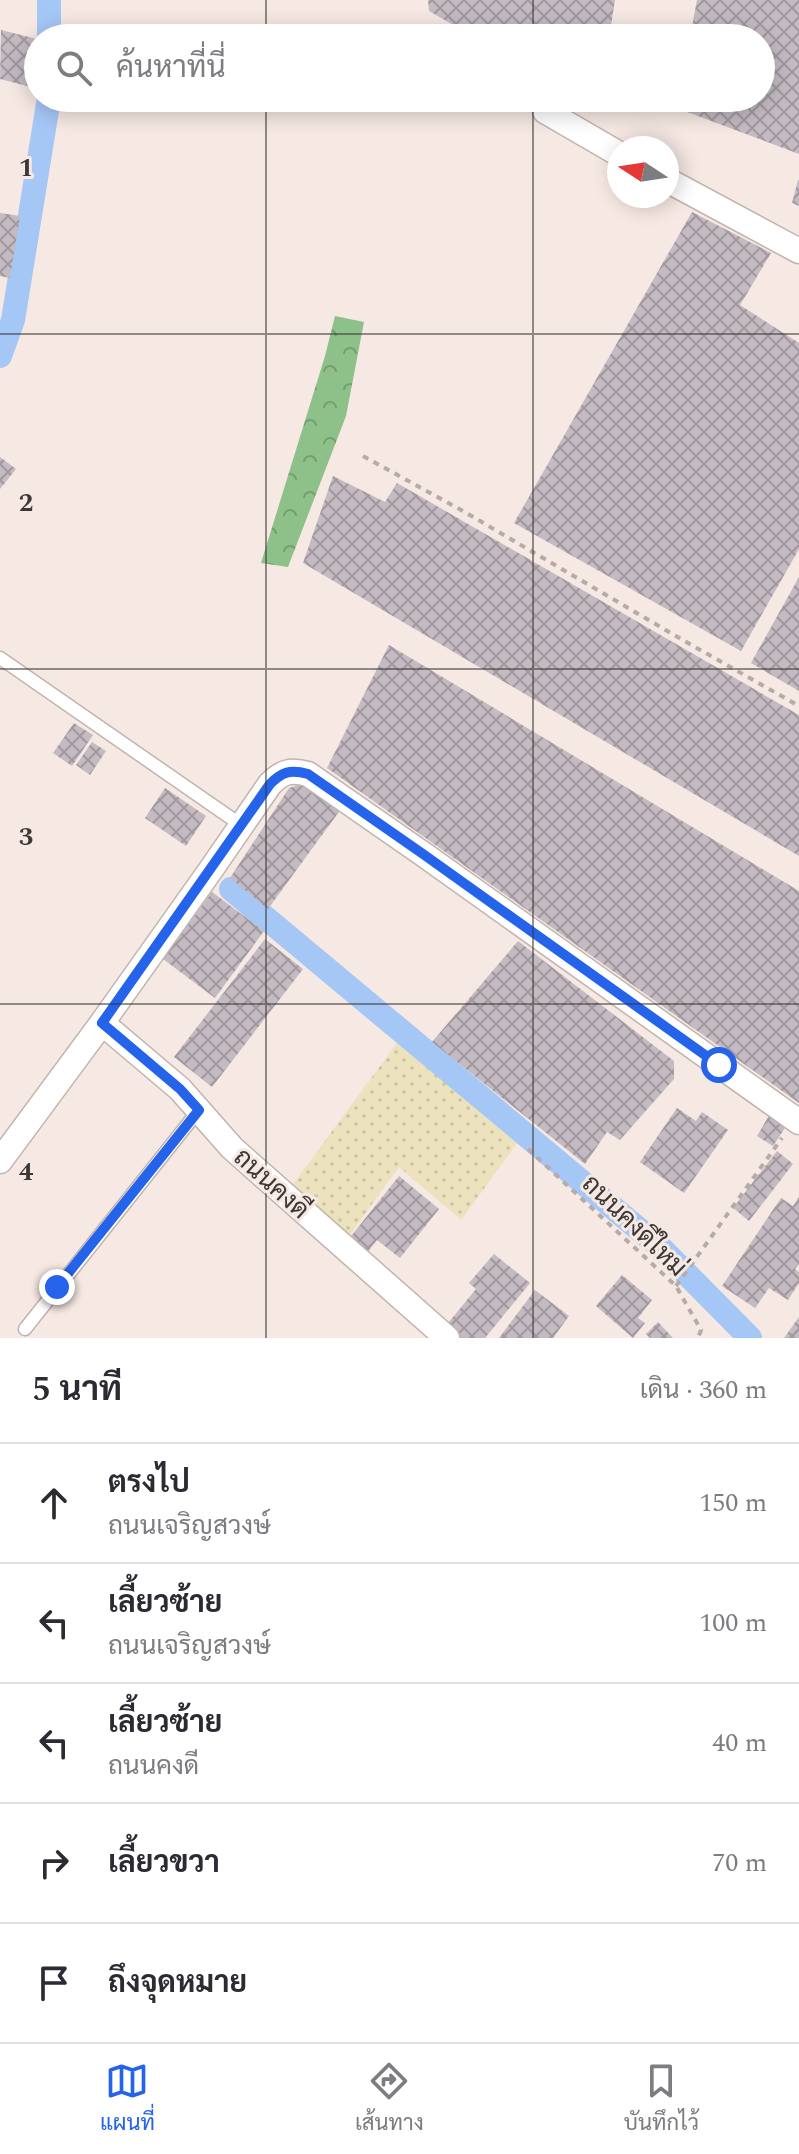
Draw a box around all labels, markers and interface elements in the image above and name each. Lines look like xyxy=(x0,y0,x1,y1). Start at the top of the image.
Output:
search box xyxy=(24,24,775,112)
text: ค้นหาที่นี่ xyxy=(116,45,226,91)
icon: search xyxy=(52,46,96,90)
north arrow xyxy=(607,136,679,208)
text: 1 xyxy=(19,148,33,188)
text: 2 xyxy=(19,483,33,523)
text: 3 xyxy=(19,817,33,857)
route start xyxy=(701,1047,737,1083)
street label: ถนนคงดี xyxy=(224,1138,319,1229)
text: 4 xyxy=(19,1152,34,1192)
street label: ถนนคงดีใหม่ xyxy=(572,1165,696,1286)
route end xyxy=(39,1269,75,1305)
text: 5 นาที xyxy=(32,1364,122,1416)
text: เดิน · 360 m xyxy=(640,1370,767,1410)
text: ตรงไป xyxy=(108,1460,190,1506)
icon: ahead xyxy=(32,1481,76,1525)
text: 150 m xyxy=(699,1483,767,1523)
text: ถนนเจริญสวงษ์ xyxy=(108,1506,271,1546)
text: เลี้ยวซ้าย xyxy=(108,1580,222,1626)
icon: left xyxy=(32,1601,76,1645)
text: 100 m xyxy=(699,1603,767,1643)
text: ถนนเจริญสวงษ์ xyxy=(108,1626,271,1666)
text: เลี้ยวซ้าย xyxy=(108,1700,222,1746)
icon: left xyxy=(32,1721,76,1765)
text: 40 m xyxy=(712,1723,767,1763)
text: ถนนคงดี xyxy=(108,1746,199,1786)
text: เลี้ยวขวา xyxy=(108,1840,220,1886)
icon: right xyxy=(32,1841,76,1885)
text: 70 m xyxy=(712,1843,767,1883)
text: ถึงจุดหมาย xyxy=(108,1960,247,2006)
icon: arrive xyxy=(32,1961,76,2005)
tab: แผนที่ xyxy=(100,2059,155,2140)
tab: เส้นทาง xyxy=(355,2059,424,2140)
tab: บันทึกไว้ xyxy=(624,2059,699,2140)

